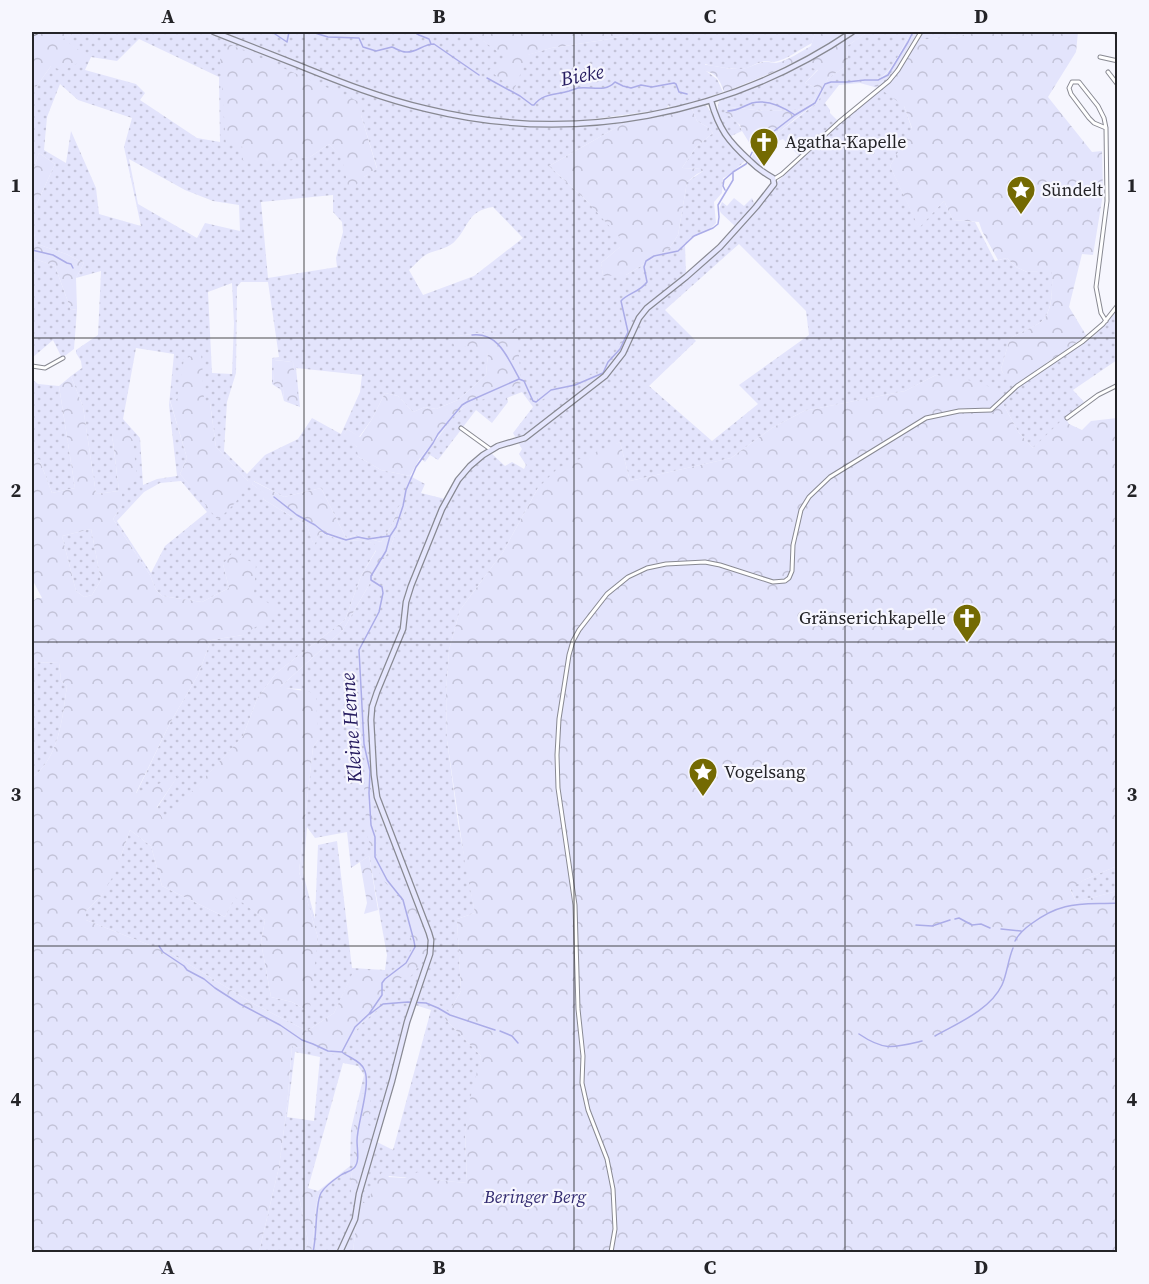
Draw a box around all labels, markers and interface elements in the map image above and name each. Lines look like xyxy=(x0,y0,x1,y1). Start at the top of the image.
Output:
text: A xyxy=(161,2,175,30)
text: B xyxy=(432,2,446,30)
text: C xyxy=(704,2,716,30)
text: D xyxy=(974,2,988,30)
water label: Bieke xyxy=(557,57,606,93)
church icon: Agatha-Kapelle xyxy=(748,126,780,168)
place label: Agatha-Kapelle xyxy=(785,129,906,154)
text: 1 xyxy=(11,171,21,199)
text: 1 xyxy=(1127,171,1137,199)
place icon: Sündelt xyxy=(1005,174,1037,216)
place label: Sündelt xyxy=(1042,177,1103,202)
text: 2 xyxy=(11,476,22,504)
text: 2 xyxy=(1127,476,1138,504)
church icon: Gränserichkapelle xyxy=(951,602,983,644)
place label: Gränserichkapelle xyxy=(799,605,946,630)
water label: Kleine Henne xyxy=(333,672,369,785)
place icon: Vogelsang xyxy=(687,756,719,798)
place label: Vogelsang xyxy=(724,759,805,784)
text: 3 xyxy=(11,780,22,808)
text: 3 xyxy=(1127,780,1138,808)
text: 4 xyxy=(11,1085,22,1113)
text: 4 xyxy=(1127,1085,1138,1113)
park label: Beringer Berg xyxy=(483,1184,587,1209)
text: A xyxy=(161,1253,175,1281)
text: B xyxy=(432,1253,446,1281)
text: C xyxy=(704,1253,716,1281)
text: D xyxy=(974,1253,988,1281)

